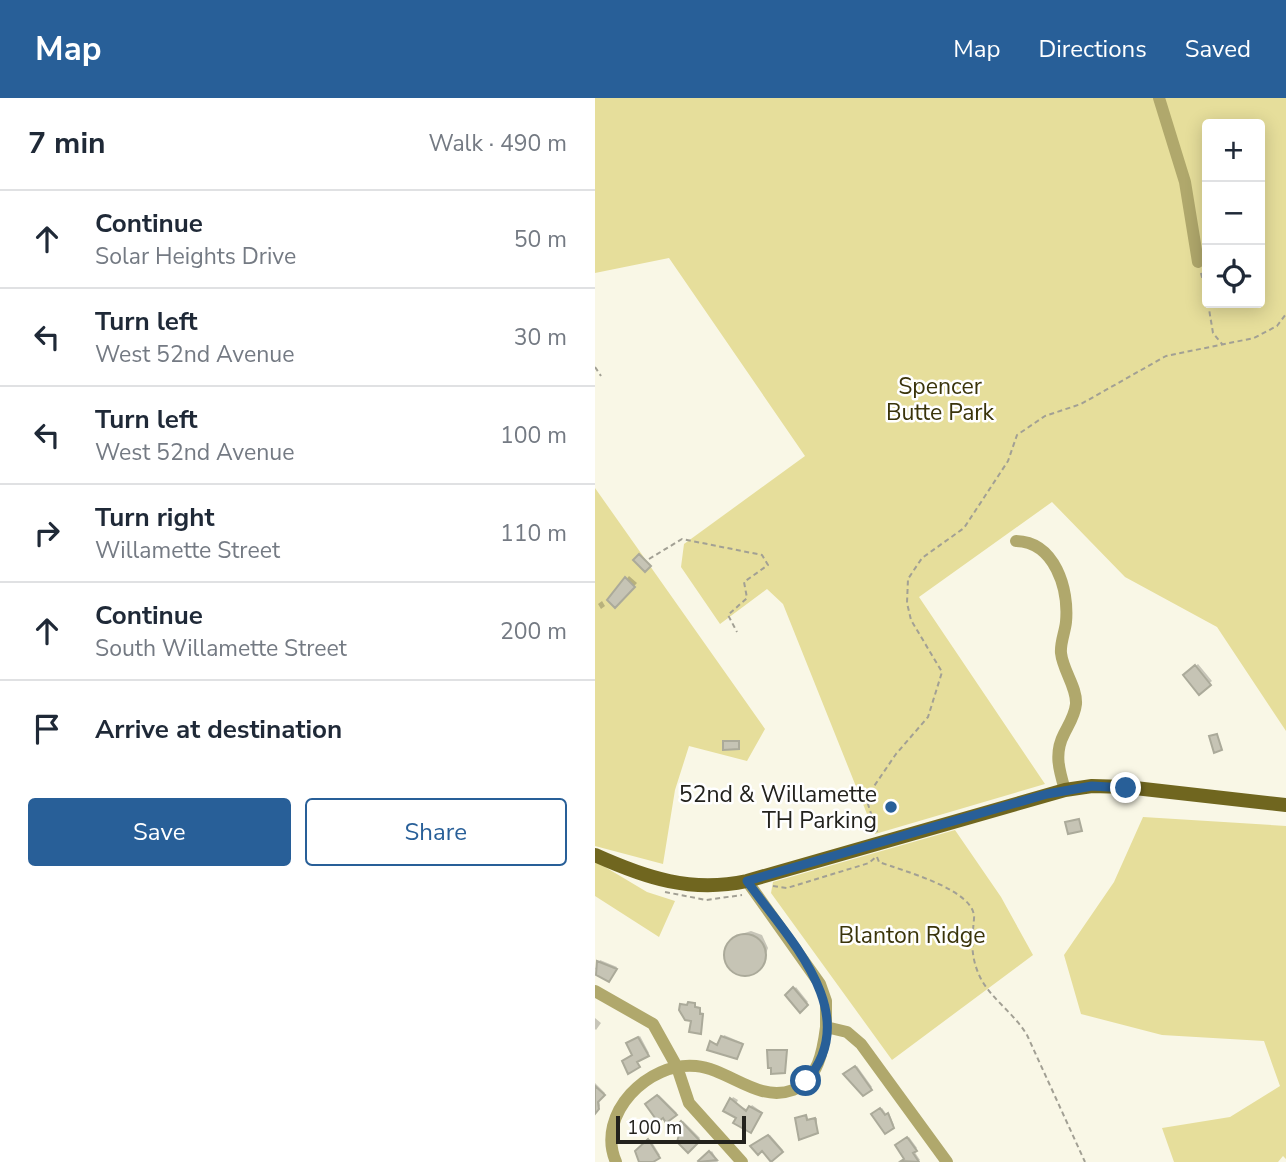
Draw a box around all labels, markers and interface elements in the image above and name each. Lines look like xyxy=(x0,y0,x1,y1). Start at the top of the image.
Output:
text: Map xyxy=(35,27,102,72)
text: Map xyxy=(953,33,1000,65)
text: Directions xyxy=(1038,33,1147,65)
text: Saved xyxy=(1185,33,1251,65)
map controls xyxy=(1202,119,1265,308)
button: + xyxy=(1202,119,1265,182)
text: 7 min xyxy=(28,123,106,164)
text: Walk · 490 m xyxy=(428,128,567,159)
button: − xyxy=(1202,182,1265,245)
text: Continue xyxy=(95,206,203,241)
icon: ahead xyxy=(28,220,66,258)
text: 50 m xyxy=(514,224,567,255)
text: Solar Heights Drive xyxy=(95,241,296,272)
button: locate xyxy=(1202,245,1265,308)
text: Turn left xyxy=(95,304,198,339)
icon: left xyxy=(28,318,66,356)
text: 30 m xyxy=(514,322,567,353)
text: West 52nd Avenue xyxy=(95,339,294,370)
park label: Spencer Butte Park xyxy=(886,371,995,428)
text: Turn left xyxy=(95,402,198,437)
icon: left xyxy=(28,416,66,454)
text: 100 m xyxy=(500,420,567,451)
text: West 52nd Avenue xyxy=(95,437,294,468)
text: Turn right xyxy=(95,500,214,535)
icon: right xyxy=(28,514,66,552)
text: 110 m xyxy=(500,518,567,549)
text: Willamette Street xyxy=(95,535,280,566)
text: Continue xyxy=(95,598,203,633)
icon: ahead xyxy=(28,612,66,650)
text: 200 m xyxy=(500,616,567,647)
text: South Willamette Street xyxy=(95,633,347,664)
icon: arrive xyxy=(28,710,66,748)
text: Arrive at destination xyxy=(95,712,342,747)
route end xyxy=(1110,772,1141,803)
place label: 52nd & Willamette TH Parking xyxy=(679,779,877,836)
button: Save xyxy=(28,798,291,866)
button: Share xyxy=(305,798,567,866)
marker: 52nd & Willamette TH Parking xyxy=(883,799,899,815)
park label: Blanton Ridge xyxy=(838,920,986,951)
route start xyxy=(790,1065,821,1096)
scale bar xyxy=(616,1113,745,1145)
text: 100 m xyxy=(627,1115,682,1141)

